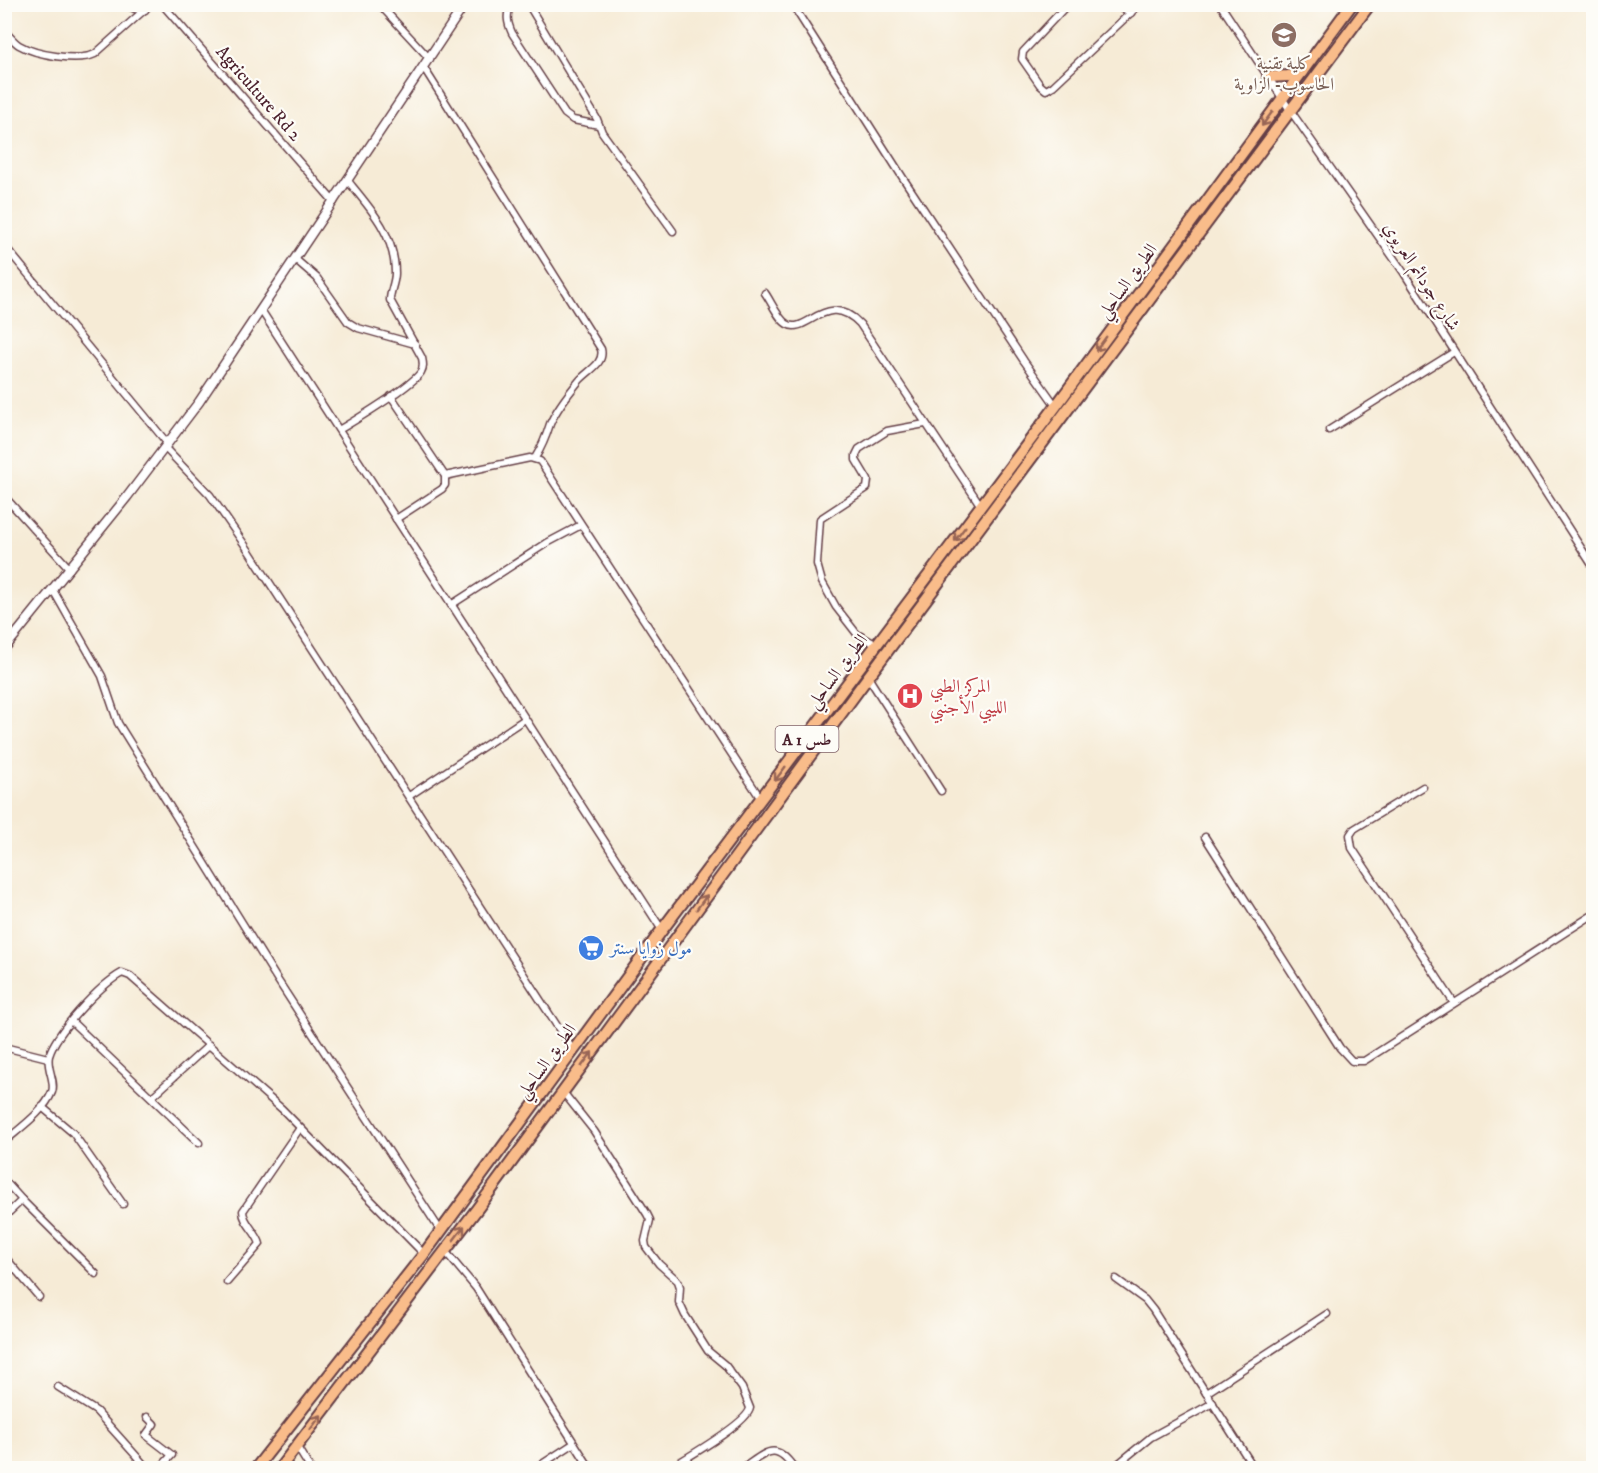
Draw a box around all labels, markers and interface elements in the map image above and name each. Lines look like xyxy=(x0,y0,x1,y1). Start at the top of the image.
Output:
school or university icon: كلية تقنية الحاسوب- الزاوية xyxy=(1269,20,1299,50)
street label: Agriculture Rd 2 xyxy=(211,41,306,146)
place label: كلية تقنية الحاسوب- الزاوية xyxy=(1234,53,1334,96)
one-way arrow xyxy=(1261,111,1273,127)
street label: شارع جودائم العريوي xyxy=(1375,218,1464,337)
street label: الطريق الساحلي xyxy=(1093,240,1167,327)
one-way arrow xyxy=(1095,335,1108,351)
one-way arrow xyxy=(954,526,967,542)
street label: الطريق الساحلي xyxy=(803,630,877,716)
place label: المركز الطبي الليبي الأجنبي xyxy=(930,676,1007,724)
hospital icon: المركز الطبي الليبي الأجنبي xyxy=(895,681,925,711)
road number: A 1 طس xyxy=(776,726,838,752)
one-way arrow xyxy=(774,766,787,782)
one-way arrow xyxy=(696,895,709,911)
supermarket icon: مول زوايا سنتر xyxy=(576,933,606,963)
place label: مول زوايا سنتر xyxy=(608,938,692,960)
street label: الطريق الساحلي xyxy=(512,1020,586,1107)
one-way arrow xyxy=(581,1052,593,1068)
one-way arrow xyxy=(452,1226,465,1242)
one-way arrow xyxy=(309,1415,322,1431)

